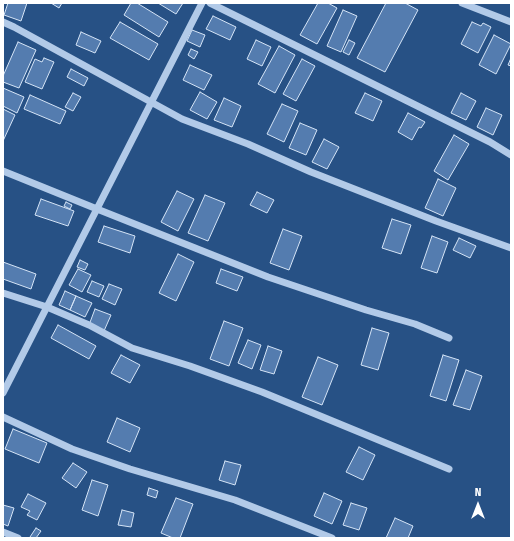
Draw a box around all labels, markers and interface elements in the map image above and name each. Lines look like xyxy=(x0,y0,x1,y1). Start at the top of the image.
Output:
north arrow xyxy=(458,485,498,525)
text: N xyxy=(475,486,481,499)

